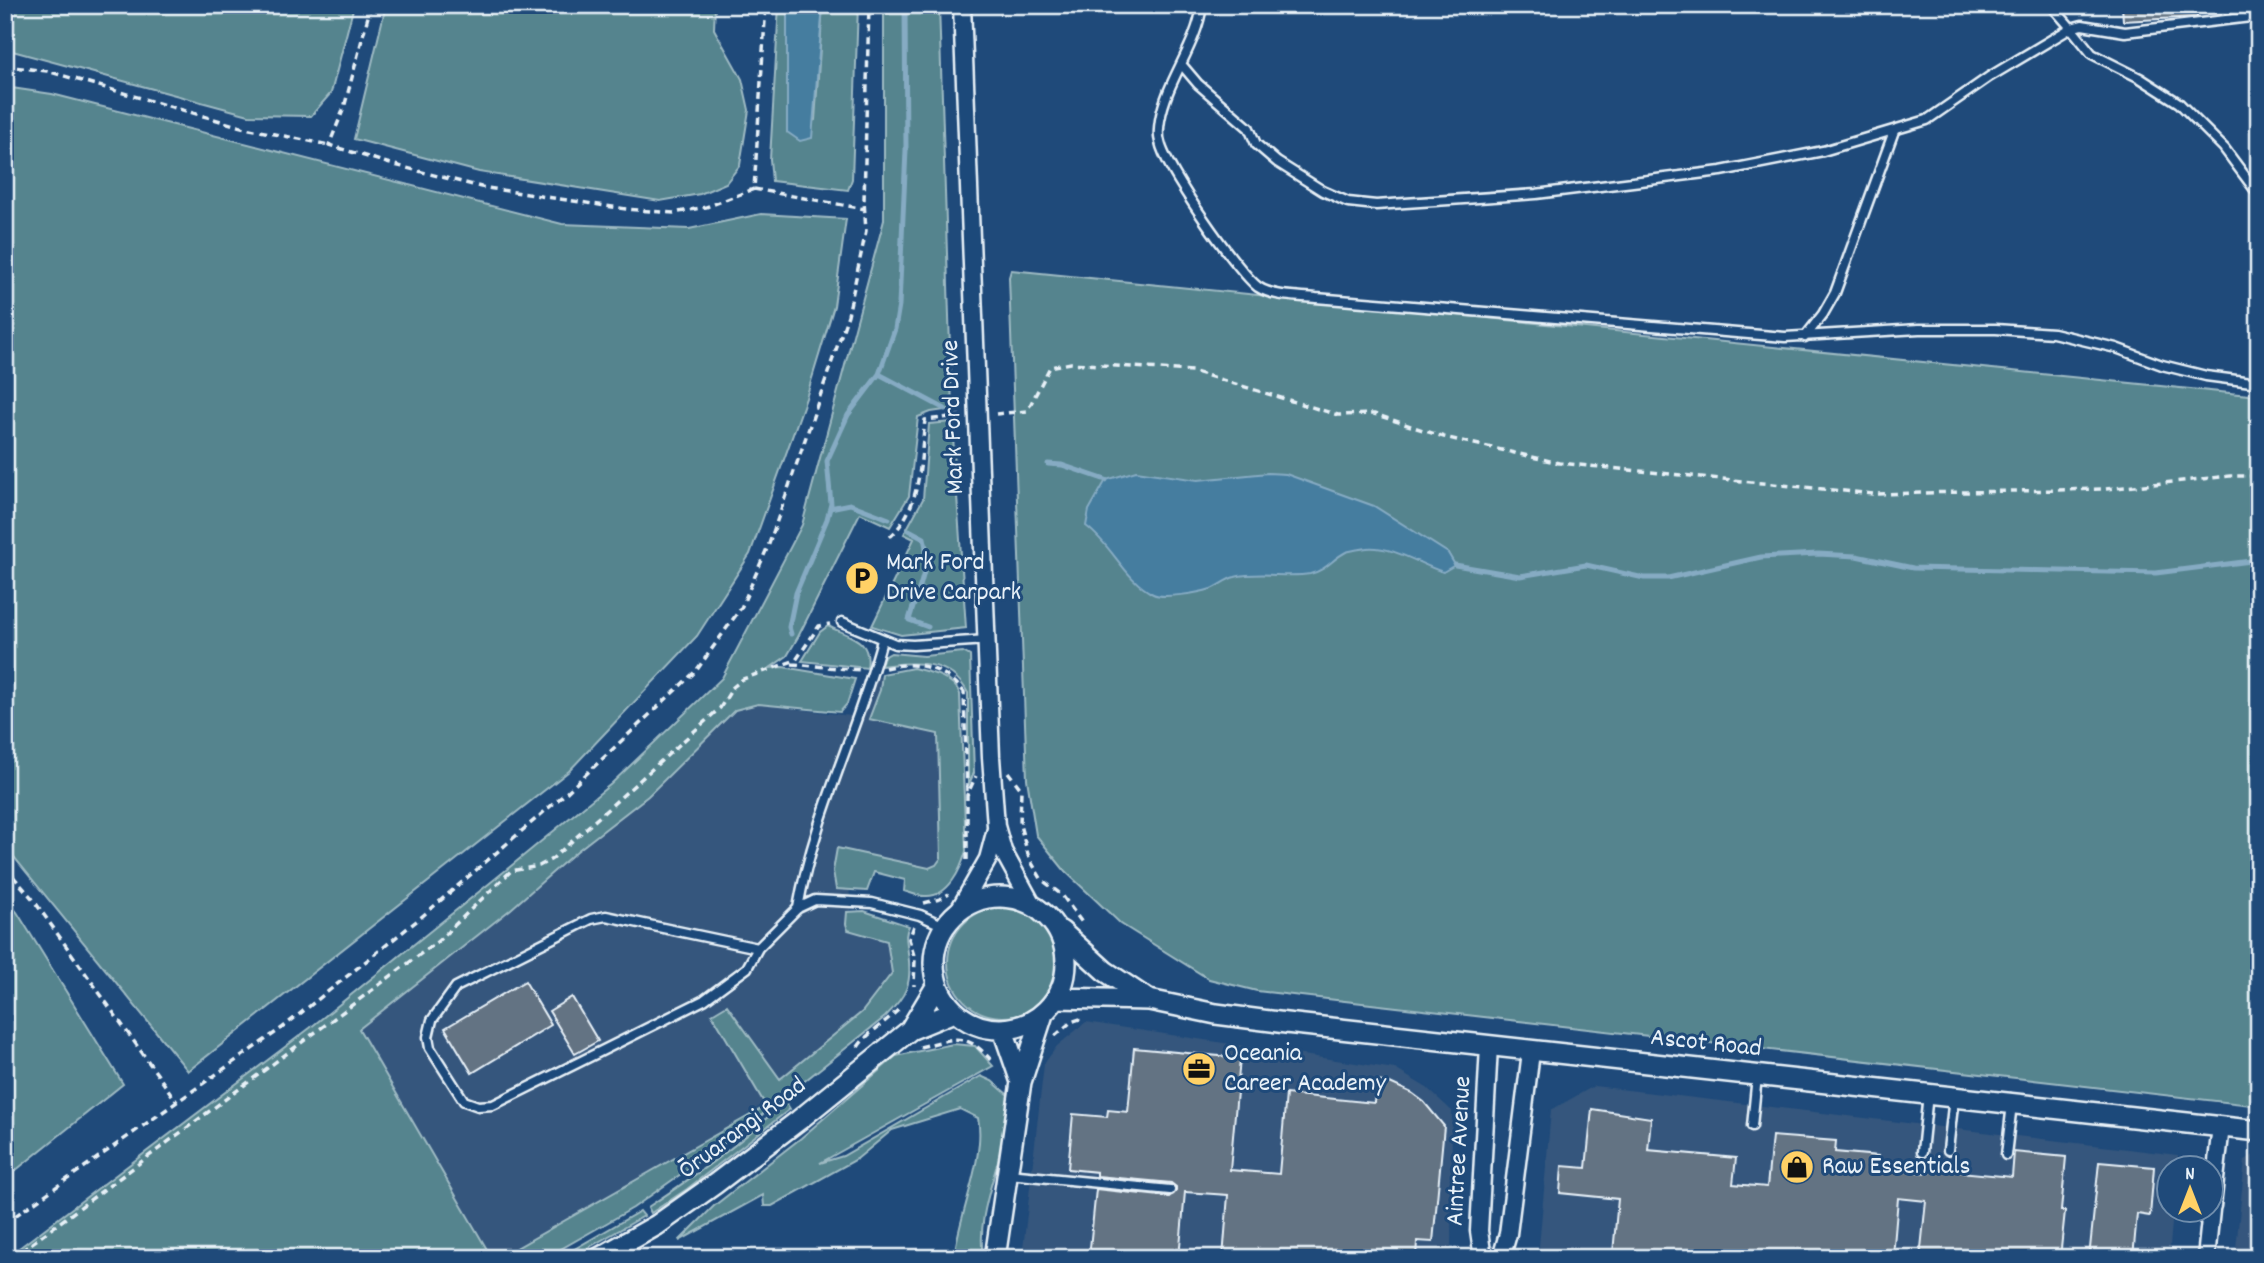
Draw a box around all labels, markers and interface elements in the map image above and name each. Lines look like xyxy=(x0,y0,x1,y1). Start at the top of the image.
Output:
street label: Mark Ford Drive xyxy=(933,339,975,495)
place label: Mark Ford Drive Carpark xyxy=(886,545,1021,612)
parking icon: Mark Ford Drive Carpark xyxy=(843,559,881,597)
street label: Ascot Road xyxy=(1649,1020,1763,1068)
place label: Oceania Career Academy xyxy=(1224,1036,1387,1103)
office icon: Oceania Career Academy xyxy=(1180,1050,1218,1088)
street label: Ōruarangi Road xyxy=(671,1069,815,1189)
street label: Aintree Avenue xyxy=(1438,1075,1482,1227)
shop icon: Raw Essentials xyxy=(1778,1148,1816,1186)
place label: Raw Essentials xyxy=(1822,1149,1970,1186)
north arrow xyxy=(2156,1154,2226,1224)
text: N xyxy=(2185,1162,2195,1189)

